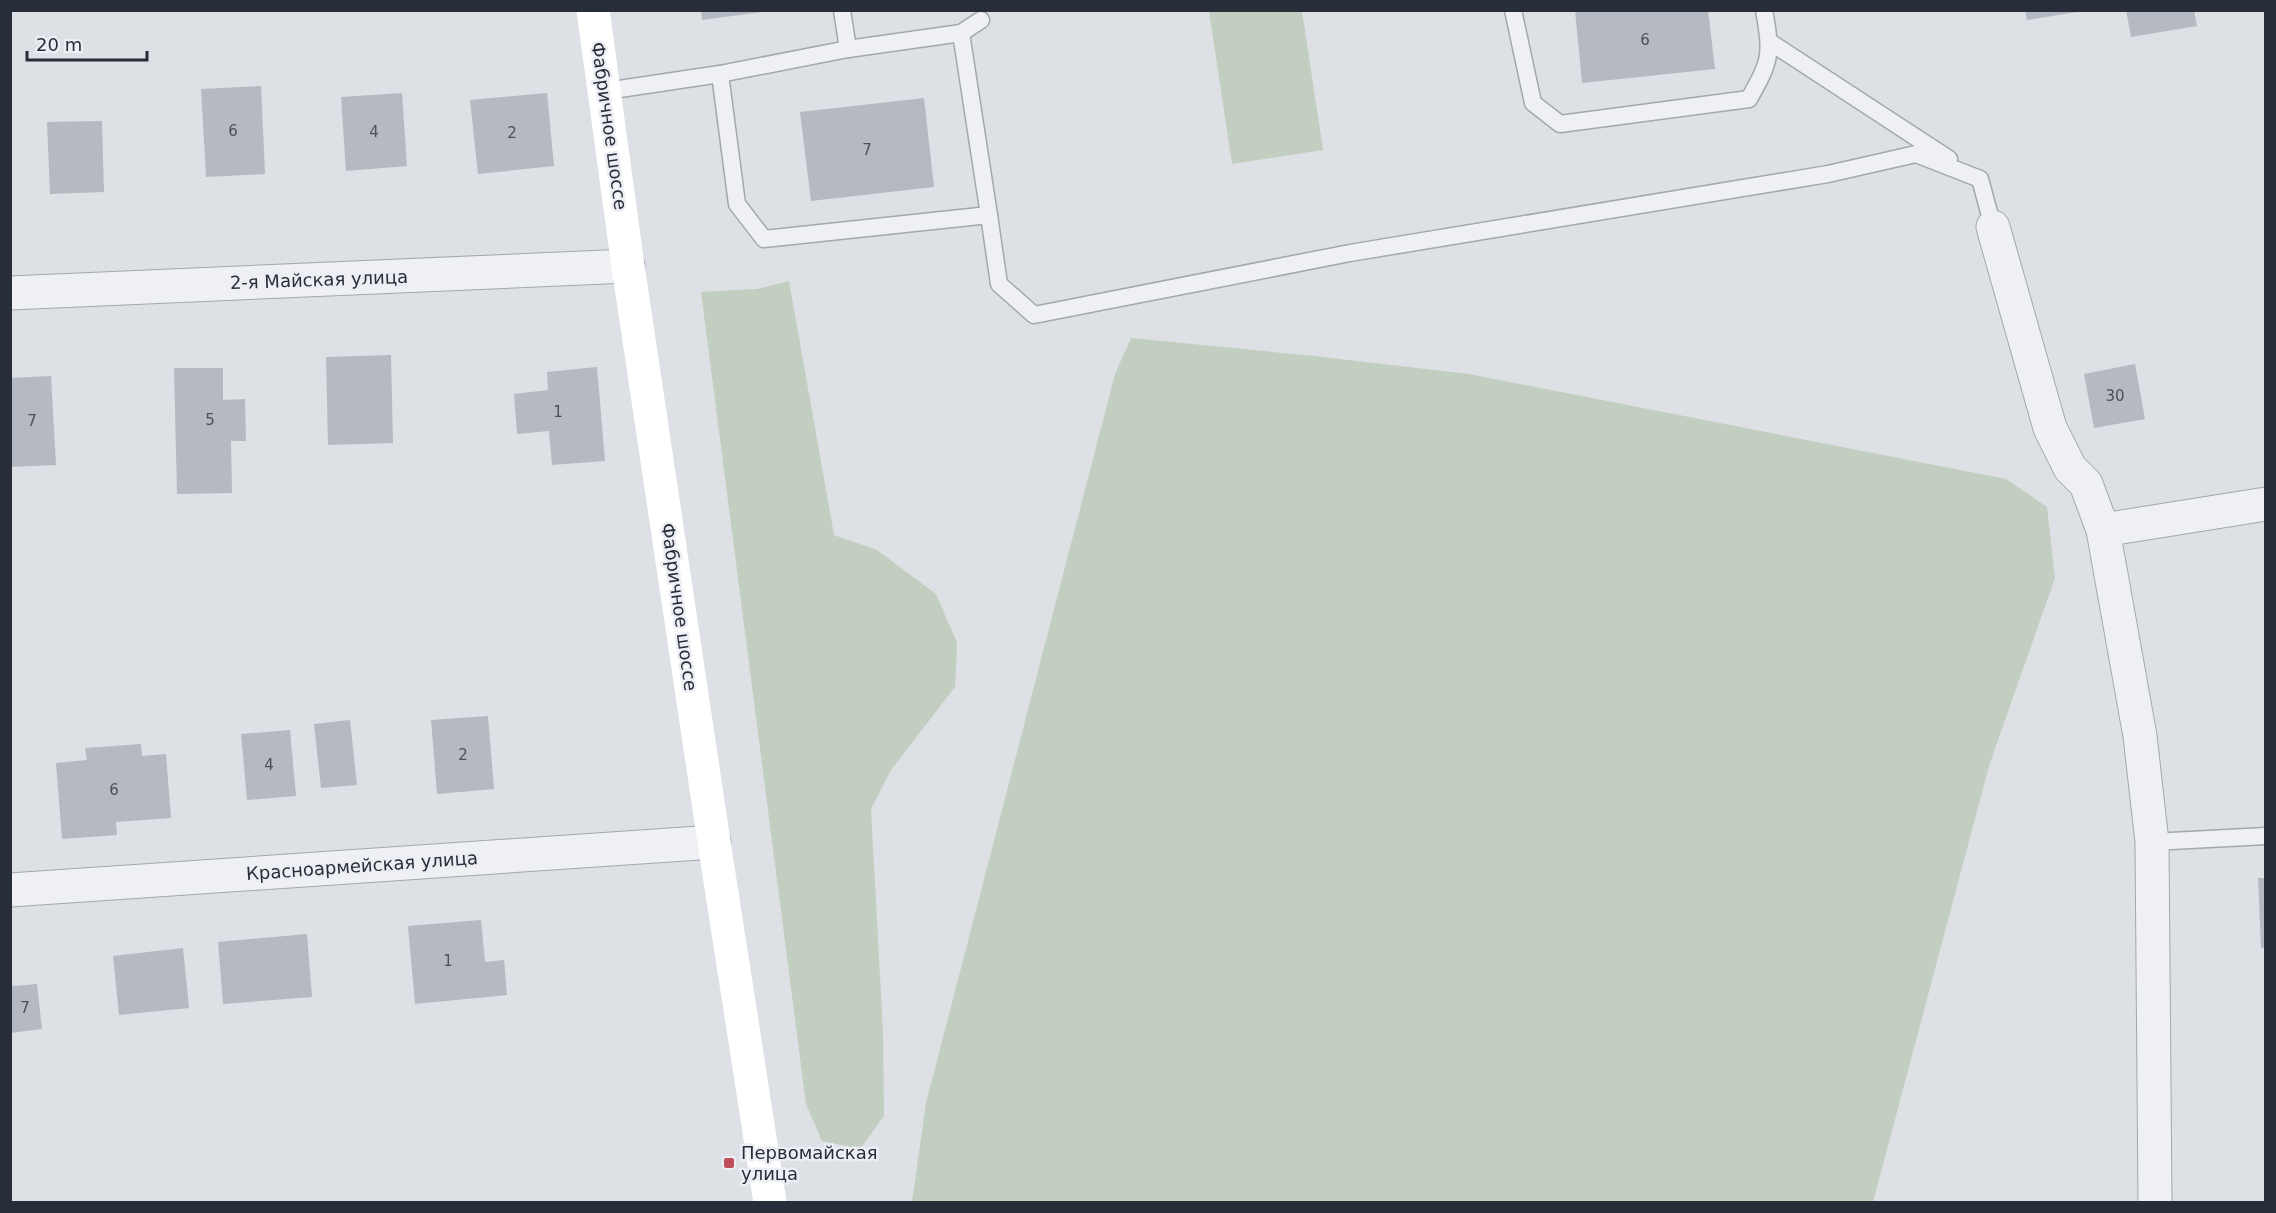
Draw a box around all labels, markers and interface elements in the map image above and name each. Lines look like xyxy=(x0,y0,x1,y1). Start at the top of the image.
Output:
scale bar xyxy=(27,24,147,62)
house number: 6 xyxy=(1640,31,1650,49)
text: 20 m xyxy=(36,34,82,55)
street label: Фабричное шоссе xyxy=(587,41,632,211)
house number: 6 xyxy=(228,122,238,140)
house number: 4 xyxy=(369,123,379,141)
house number: 2 xyxy=(507,124,517,142)
house number: 7 xyxy=(862,141,872,159)
street label: 2-я Майская улица xyxy=(230,266,408,293)
house number: 30 xyxy=(2105,387,2125,405)
house number: 1 xyxy=(553,403,563,421)
house number: 5 xyxy=(205,411,215,429)
house number: 7 xyxy=(27,412,37,430)
street label: Фабричное шоссе xyxy=(657,522,702,692)
house number: 2 xyxy=(458,746,468,764)
house number: 4 xyxy=(264,756,274,774)
house number: 6 xyxy=(109,781,119,799)
street label: Красноармейская улица xyxy=(245,847,479,884)
house number: 1 xyxy=(443,952,453,970)
house number: 7 xyxy=(20,999,30,1017)
place label: Первомайская улица xyxy=(741,1142,878,1184)
marker: Первомайская улица xyxy=(722,1156,736,1170)

